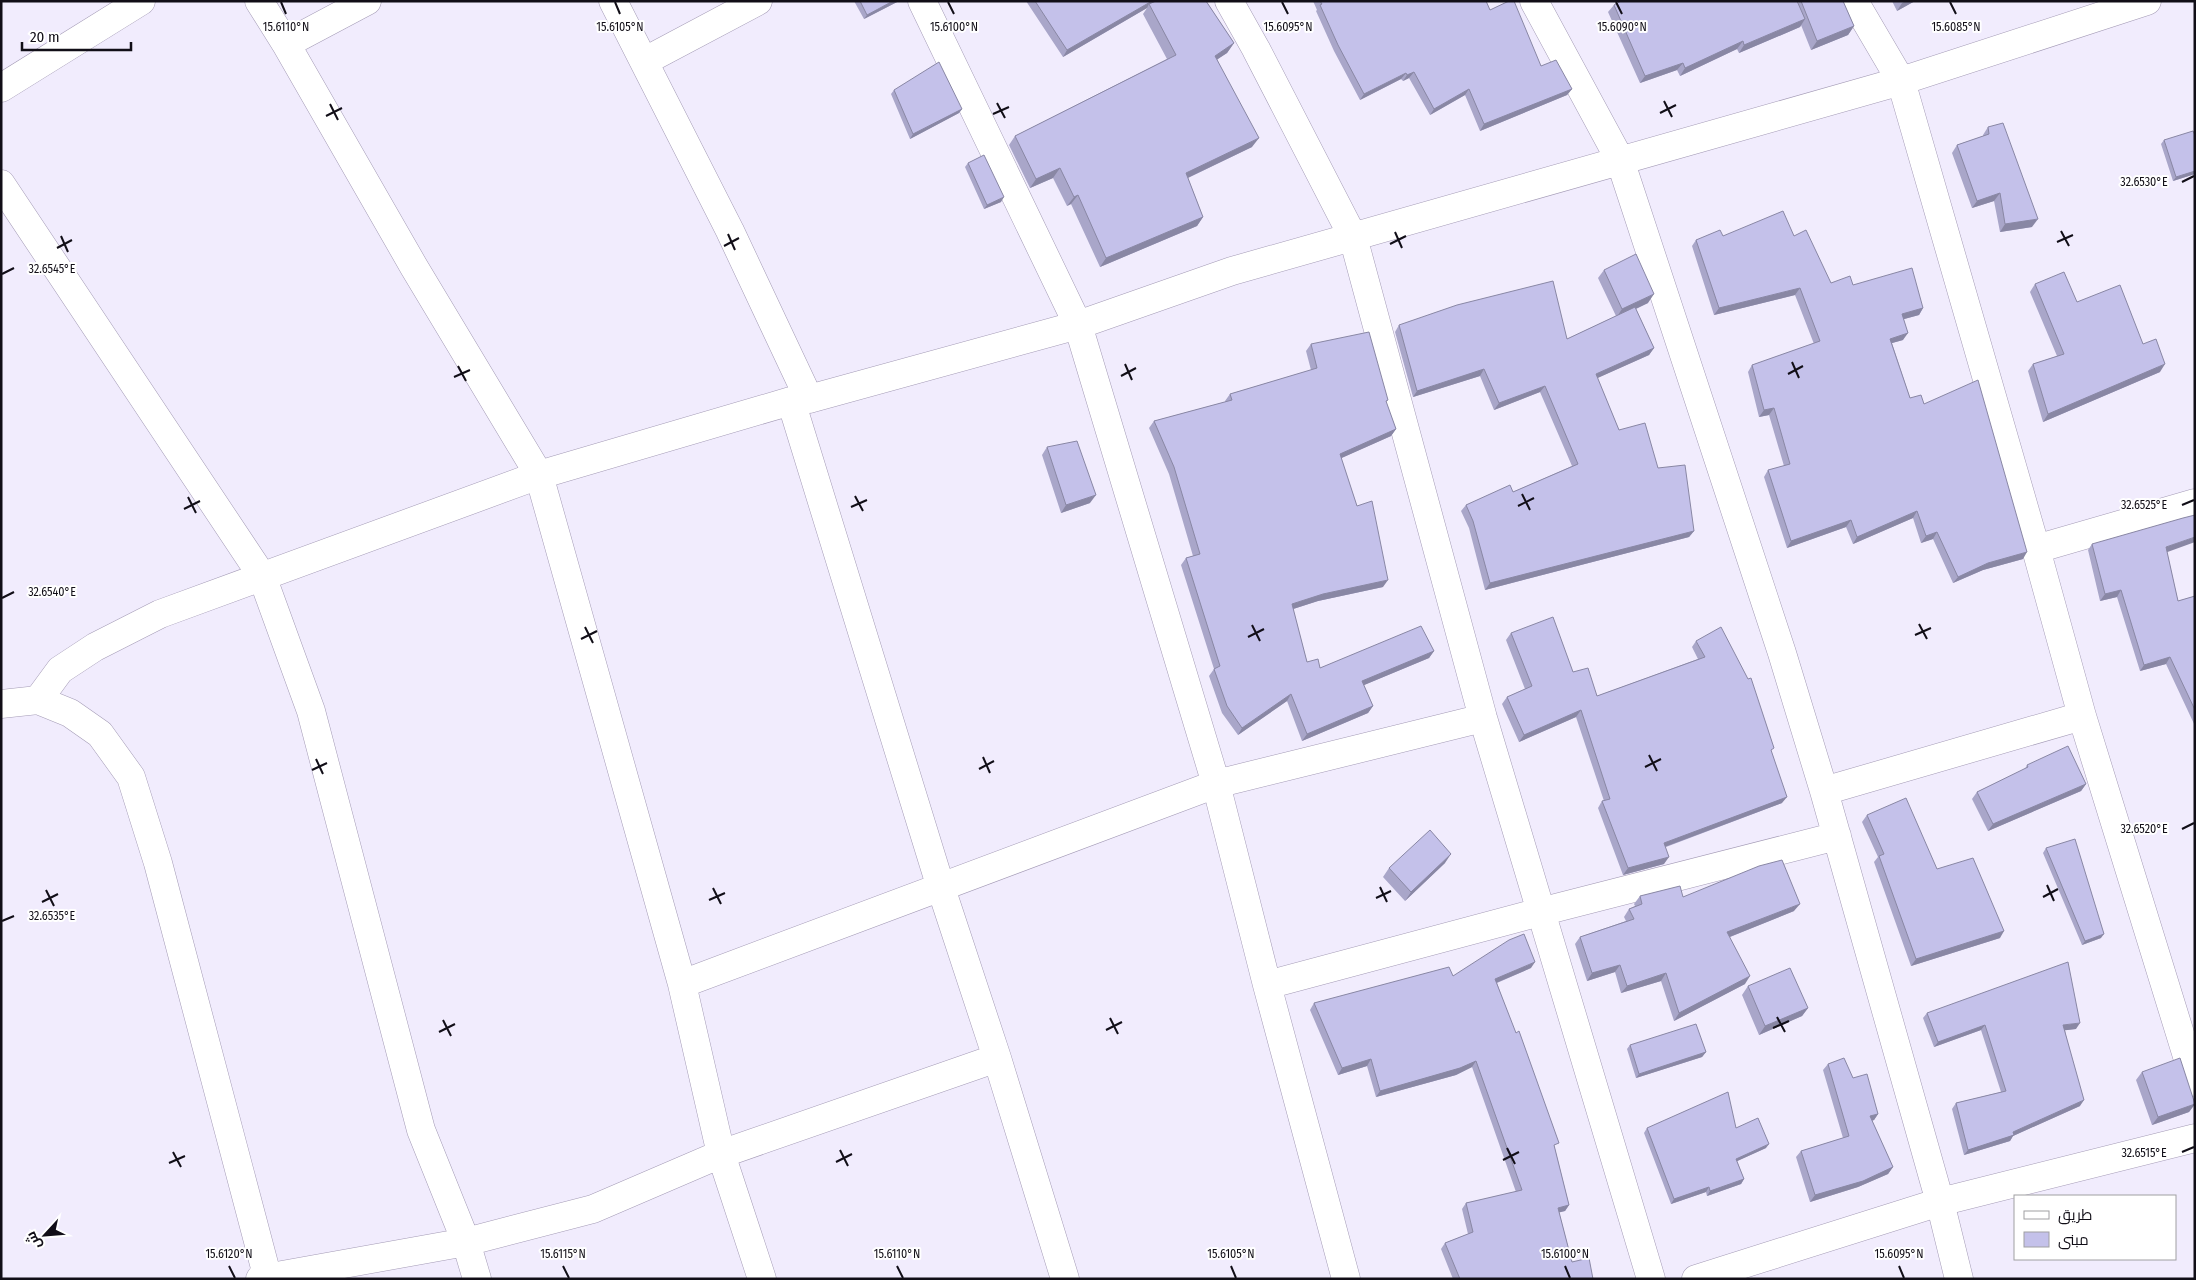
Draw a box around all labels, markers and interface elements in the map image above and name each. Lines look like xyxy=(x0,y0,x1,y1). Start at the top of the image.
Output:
scale bar xyxy=(22,20,131,52)
text: 15.6110°N xyxy=(263,20,309,34)
text: 15.6105°N xyxy=(596,20,644,34)
text: 15.6100°N xyxy=(930,20,978,34)
text: 15.6095°N xyxy=(1264,20,1312,34)
text: 15.6090°N xyxy=(1597,20,1647,34)
text: 15.6085°N xyxy=(1931,20,1981,34)
text: 20 m xyxy=(30,28,60,46)
text: 32.6530°E xyxy=(2120,175,2168,189)
text: 32.6545°E xyxy=(29,262,76,276)
text: 32.6525°E xyxy=(2121,498,2167,512)
text: 32.6540°E xyxy=(28,585,76,599)
text: 32.6520°E xyxy=(2120,822,2168,836)
text: 32.6535°E xyxy=(29,909,76,923)
text: 32.6515°E xyxy=(2121,1146,2167,1160)
legend xyxy=(2014,1195,2176,1260)
text: طريق xyxy=(2058,1206,2092,1225)
north arrow xyxy=(20,1210,70,1260)
text: ش xyxy=(22,1229,45,1252)
text: مبنى xyxy=(2058,1231,2089,1250)
text: 15.6120°N xyxy=(205,1247,253,1261)
text: 15.6115°N xyxy=(540,1247,586,1261)
text: 15.6110°N xyxy=(874,1247,920,1261)
text: 15.6105°N xyxy=(1207,1247,1255,1261)
text: 15.6100°N xyxy=(1541,1247,1589,1261)
text: 15.6095°N xyxy=(1875,1247,1923,1261)

